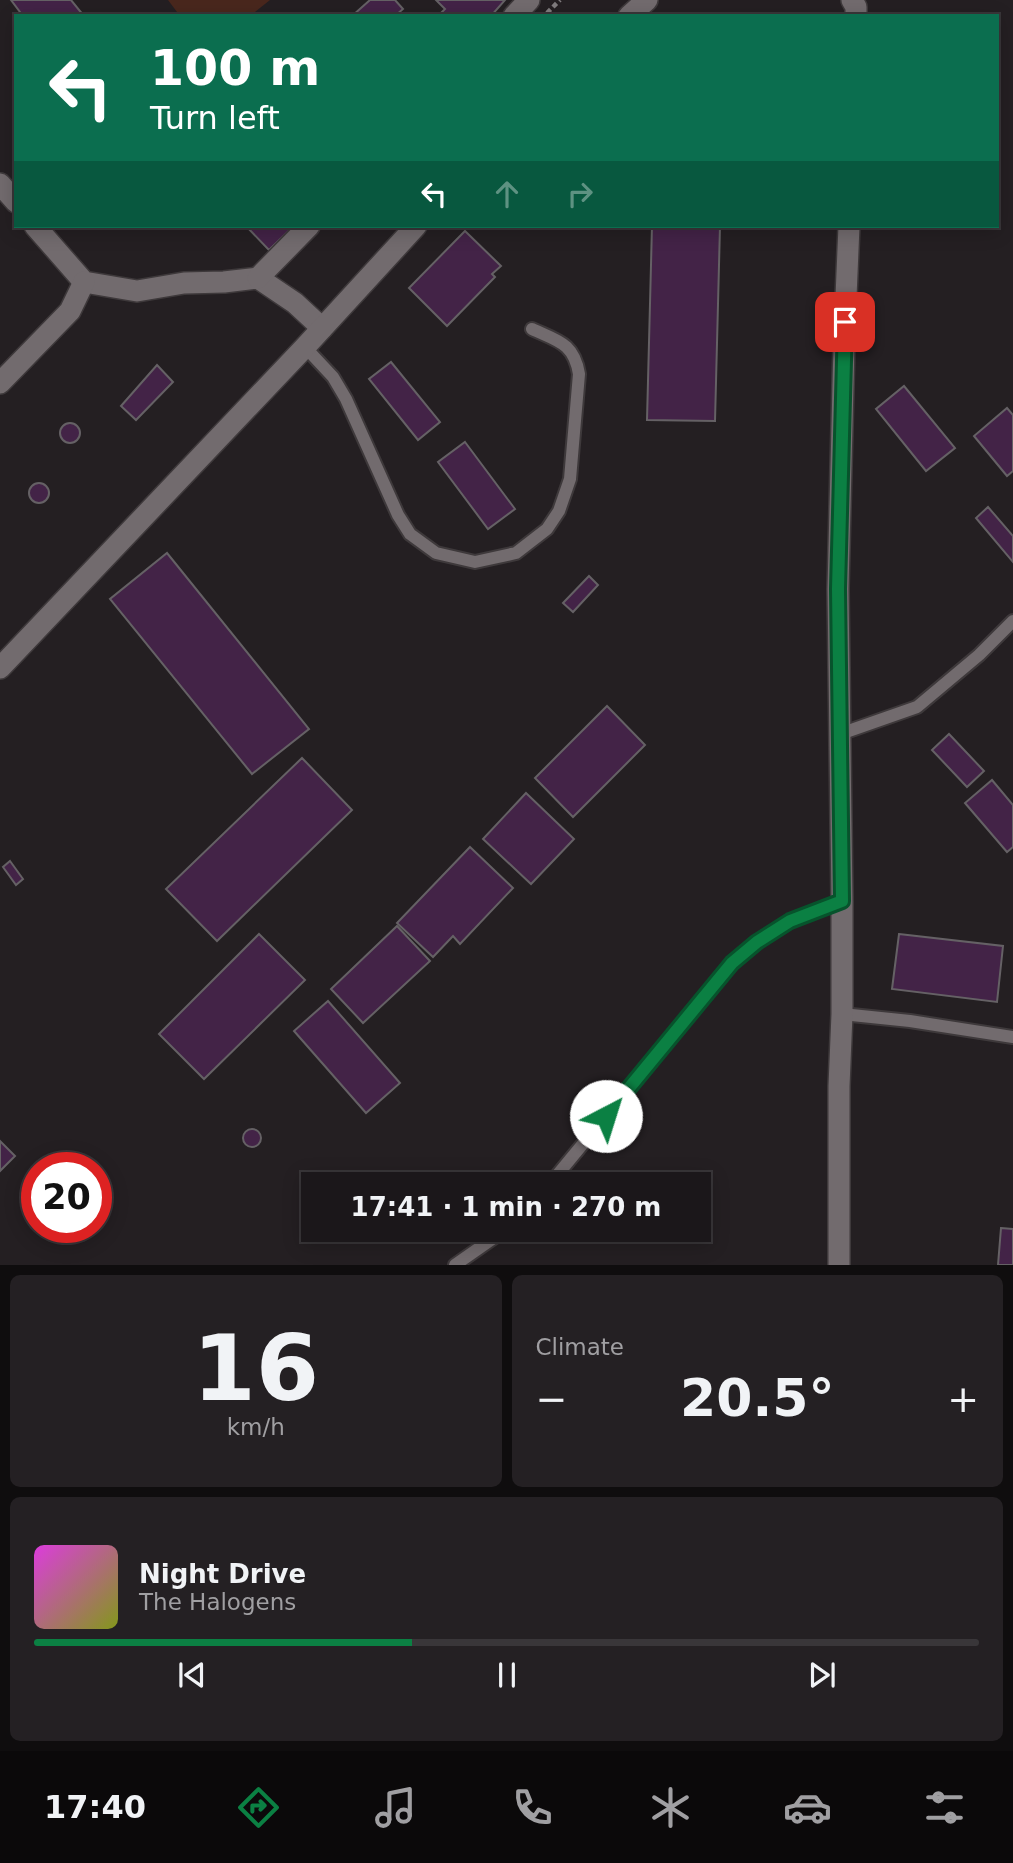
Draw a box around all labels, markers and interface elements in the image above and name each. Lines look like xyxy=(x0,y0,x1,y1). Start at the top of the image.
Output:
text: 100 m xyxy=(150,40,320,97)
icon: left xyxy=(35,42,126,133)
text: Turn left xyxy=(150,99,280,137)
icon: left xyxy=(415,175,453,213)
icon: ahead xyxy=(488,175,526,213)
icon: right xyxy=(561,175,599,213)
pin xyxy=(815,292,875,352)
icon: arrive xyxy=(826,303,864,341)
position arrow xyxy=(569,1079,643,1153)
speed limit sign: 20 xyxy=(21,1152,112,1243)
text: 17:41 · 1 min · 270 m xyxy=(351,1192,661,1222)
text: 16 xyxy=(192,1316,319,1421)
text: Climate xyxy=(536,1334,624,1360)
text: 20.5° xyxy=(680,1368,834,1428)
text: − xyxy=(536,1377,567,1421)
text: + xyxy=(947,1377,979,1421)
text: km/h xyxy=(227,1414,285,1440)
text: Night Drive xyxy=(139,1559,306,1589)
text: The Halogens xyxy=(139,1589,296,1615)
icon: previous xyxy=(173,1656,211,1694)
icon: pause xyxy=(488,1656,526,1694)
icon: next xyxy=(803,1656,841,1694)
icon: directions xyxy=(234,1783,283,1832)
icon: music xyxy=(371,1783,420,1832)
icon: phone xyxy=(508,1783,557,1832)
icon: climate xyxy=(646,1783,695,1832)
icon: car xyxy=(783,1783,832,1832)
icon: filters xyxy=(920,1783,969,1832)
text: 17:40 xyxy=(44,1788,146,1826)

